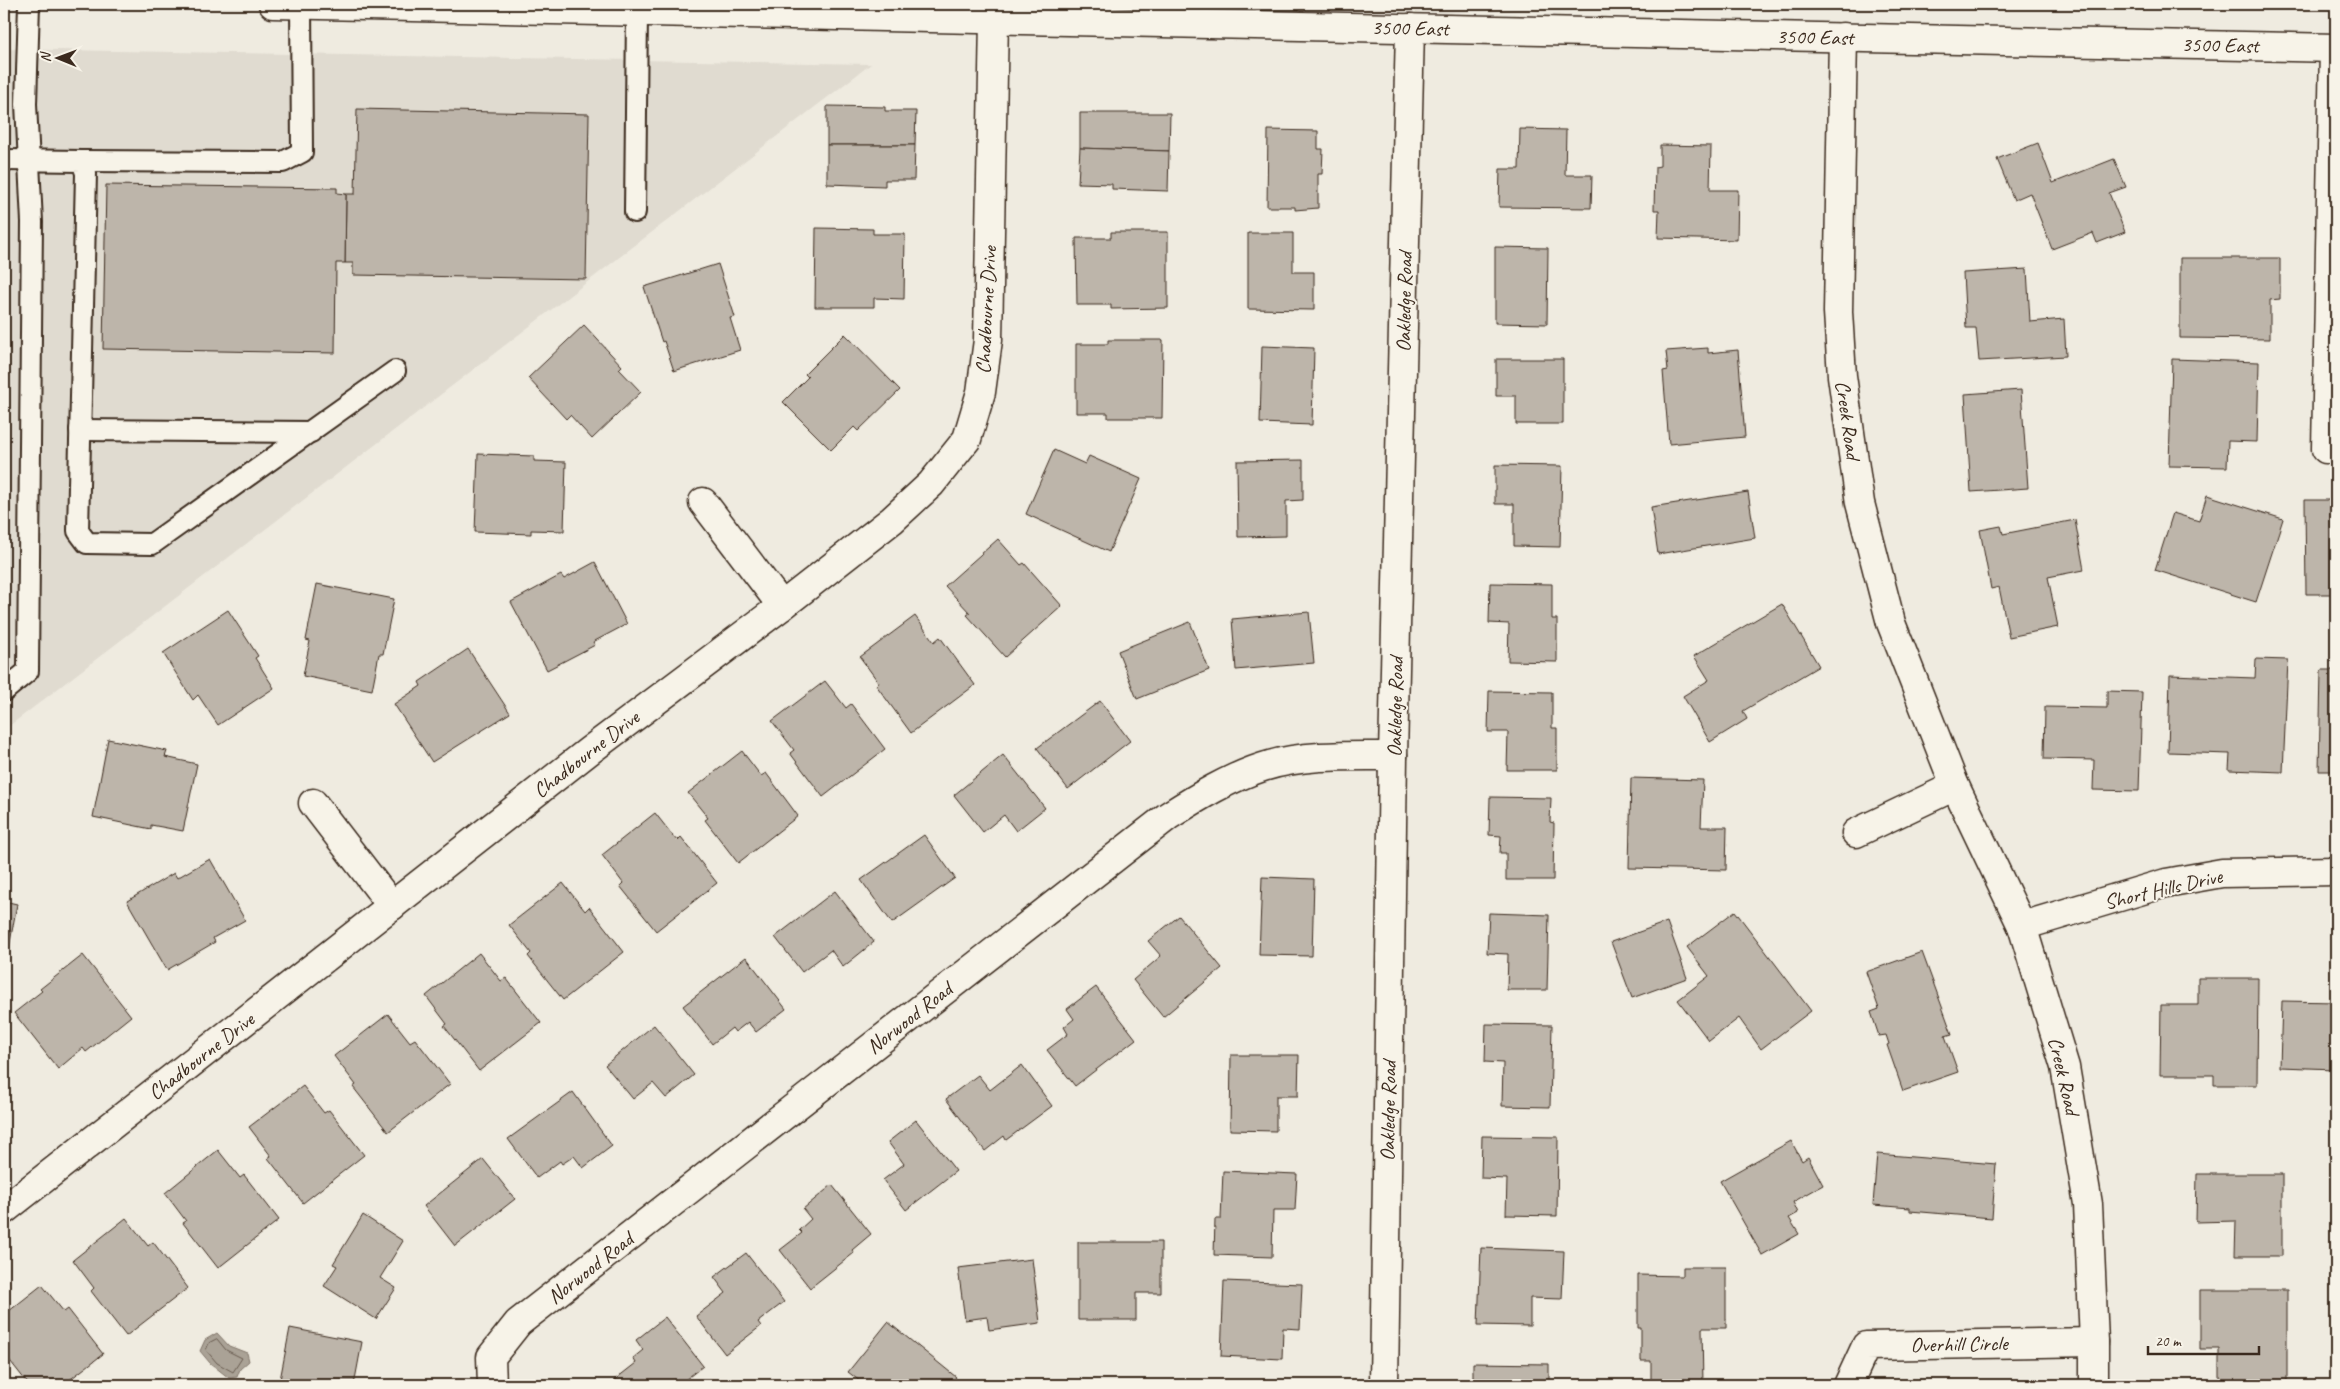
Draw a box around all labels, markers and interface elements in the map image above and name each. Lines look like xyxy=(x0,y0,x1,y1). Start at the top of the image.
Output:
street label: 3500 East xyxy=(1371,14,1451,42)
street label: 3500 East xyxy=(1776,23,1856,51)
street label: 3500 East xyxy=(2181,31,2261,59)
north arrow xyxy=(32,32,82,82)
text: N xyxy=(37,51,54,62)
street label: Chadbourne Drive xyxy=(970,244,1002,374)
street label: Oakledge Road xyxy=(1390,248,1418,352)
street label: Creek Road xyxy=(1830,379,1867,464)
street label: Oakledge Road xyxy=(1381,653,1409,757)
street label: Chadbourne Drive xyxy=(528,704,645,804)
street label: Short Hills Drive xyxy=(2102,863,2226,915)
street label: Norwood Road xyxy=(861,974,960,1060)
street label: Chadbourne Drive xyxy=(143,1006,260,1106)
street label: Creek Road xyxy=(2042,1035,2086,1120)
street label: Oakledge Road xyxy=(1374,1057,1402,1161)
street label: Norwood Road xyxy=(542,1224,641,1310)
scale bar xyxy=(2148,1324,2259,1356)
street label: Overhill Circle xyxy=(1910,1330,2010,1358)
text: 20 m xyxy=(2155,1332,2182,1351)

